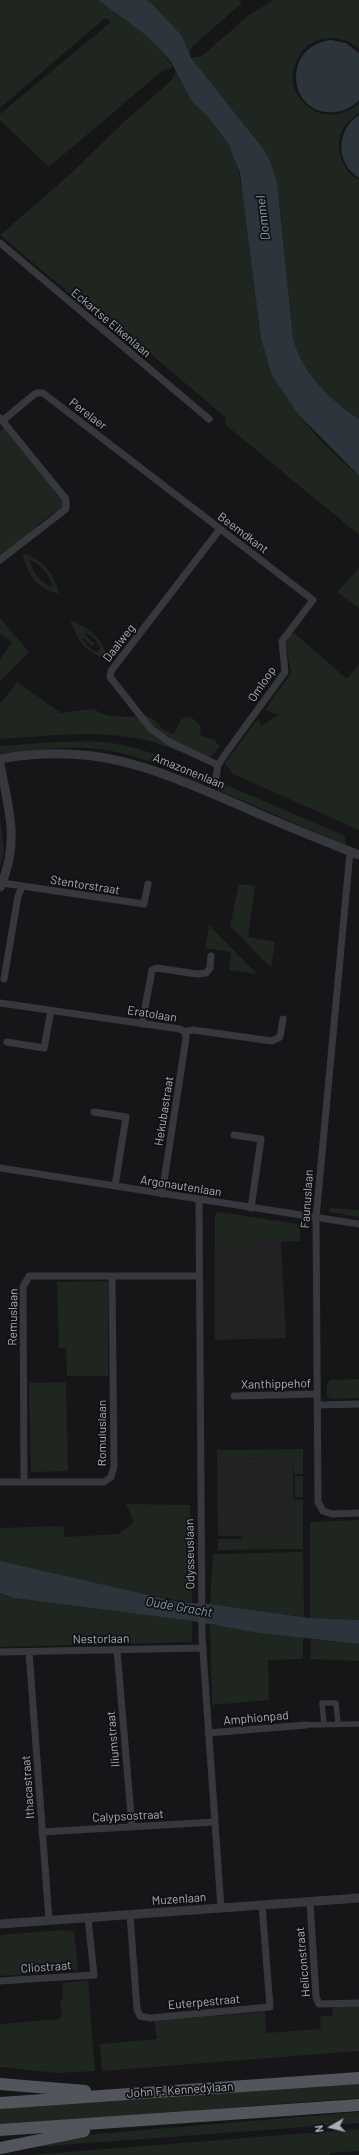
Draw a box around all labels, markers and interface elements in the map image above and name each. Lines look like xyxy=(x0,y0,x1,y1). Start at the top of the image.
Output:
water label: Dommel xyxy=(253,195,273,241)
street label: Eckartse Eikenlaan xyxy=(68,286,154,360)
street label: Perelaer xyxy=(66,395,110,433)
street label: Beemdkant xyxy=(215,509,271,557)
street label: Daalweg xyxy=(100,621,138,665)
street label: Omloop xyxy=(245,663,279,705)
street label: Amazonenlaan xyxy=(151,750,227,792)
street label: Stentorstraat xyxy=(49,872,121,898)
street label: Eratolaan xyxy=(126,1003,178,1025)
street label: Hekubastraat xyxy=(151,1075,177,1147)
street label: Faunuslaan xyxy=(298,1169,316,1229)
street label: Argonautenlaan xyxy=(139,1172,223,1200)
street label: Remuslaan xyxy=(5,1288,21,1346)
street label: Xanthippehof xyxy=(241,1376,311,1392)
street label: Romuluslaan xyxy=(95,1400,109,1466)
street label: Odysseuslaan xyxy=(182,1519,198,1589)
water label: Oude Gracht xyxy=(144,1593,214,1621)
street label: Nestorlaan xyxy=(73,1631,129,1647)
street label: Amphionpad xyxy=(223,1708,289,1728)
street label: Iliumstraat xyxy=(103,1710,123,1768)
street label: Ithacastraat xyxy=(19,1755,37,1819)
street label: Calypsostraat xyxy=(92,1807,164,1825)
street label: Muzenlaan xyxy=(151,1890,207,1908)
street label: Heliconstraat xyxy=(293,1926,313,1998)
street label: Cliostraat xyxy=(20,1958,72,1976)
street label: Euterpestraat xyxy=(167,1992,241,2012)
street label: John F. Kennedylaan xyxy=(126,2079,234,2101)
north arrow xyxy=(311,2107,351,2147)
text: N xyxy=(312,2124,326,2133)

